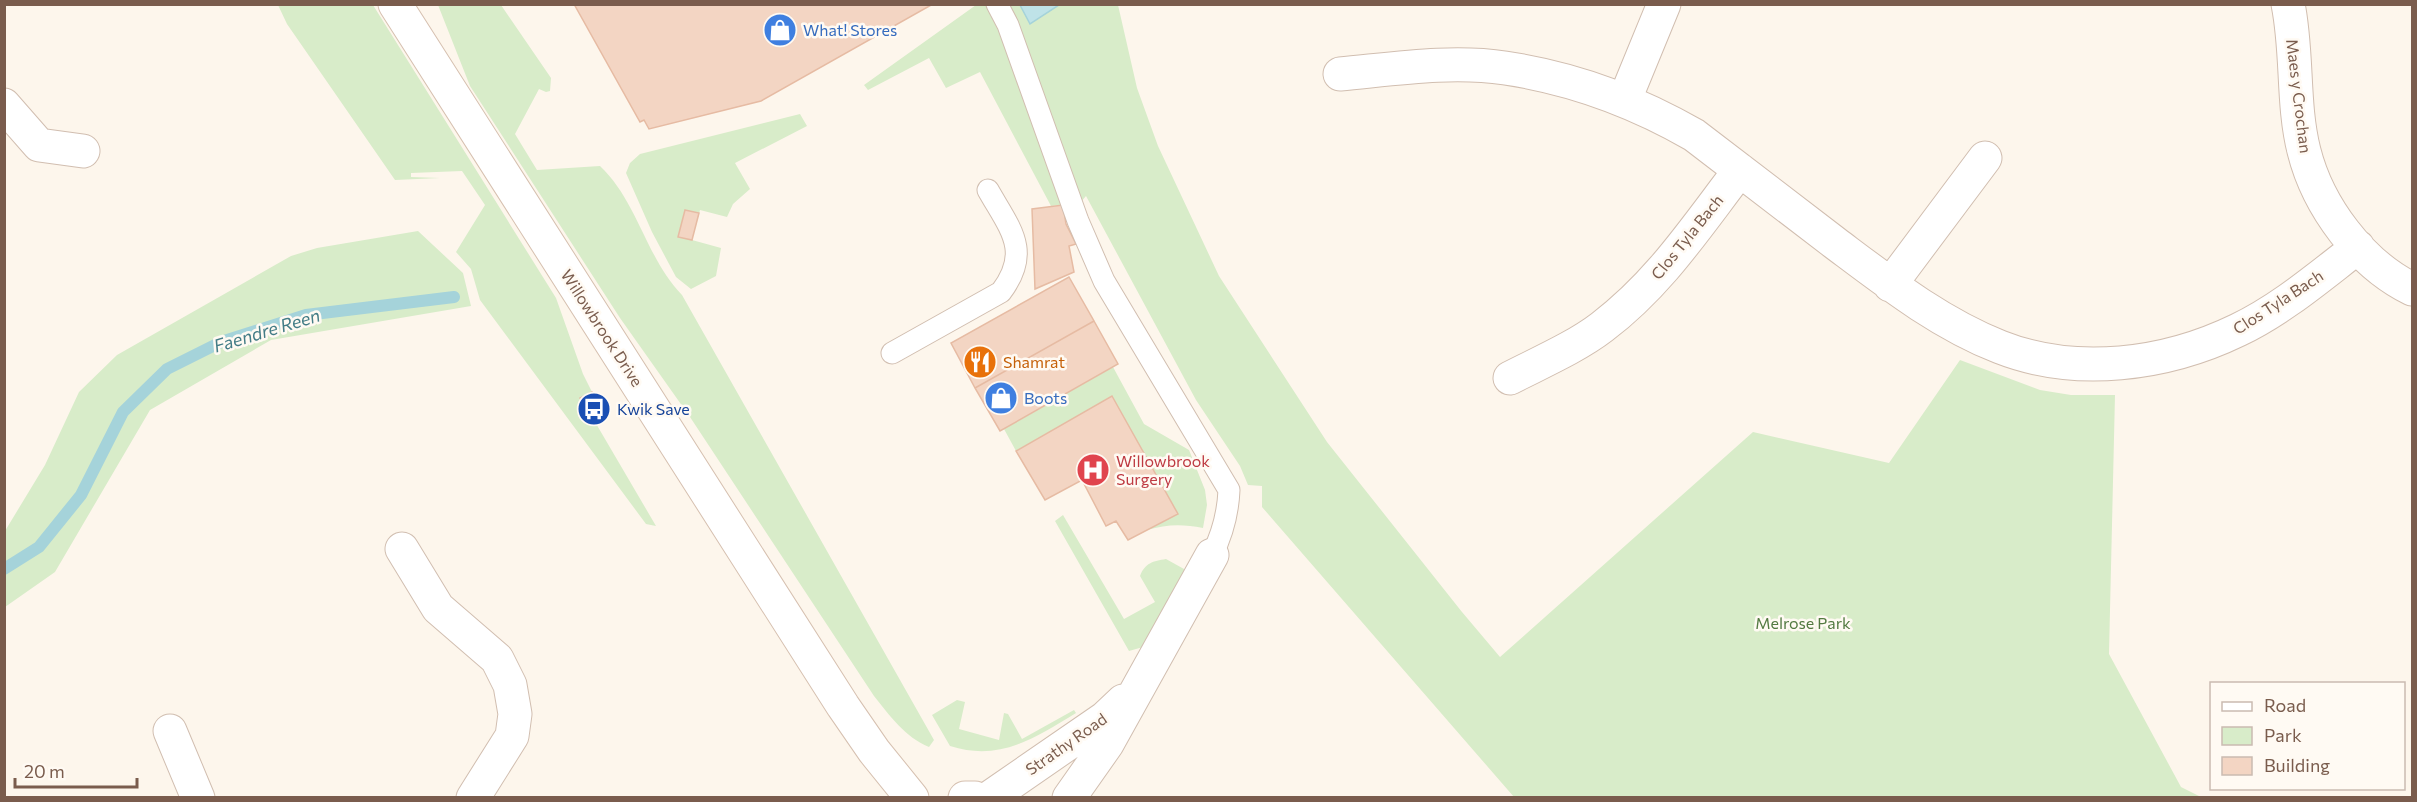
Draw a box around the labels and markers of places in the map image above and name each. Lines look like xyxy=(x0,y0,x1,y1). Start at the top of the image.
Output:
shop icon: What! Stores xyxy=(762,12,798,48)
place label: What! Stores xyxy=(803,20,897,39)
restaurant icon: Shamrat xyxy=(962,344,998,380)
place label: Shamrat xyxy=(1003,352,1065,371)
shop icon: Boots xyxy=(983,380,1019,416)
place label: Boots xyxy=(1024,388,1067,407)
bus stop icon: Kwik Save xyxy=(576,391,612,427)
place label: Kwik Save xyxy=(617,399,690,418)
place label: Willowbrook Surgery xyxy=(1116,451,1210,488)
hospital icon: Willowbrook Surgery xyxy=(1075,452,1111,488)

